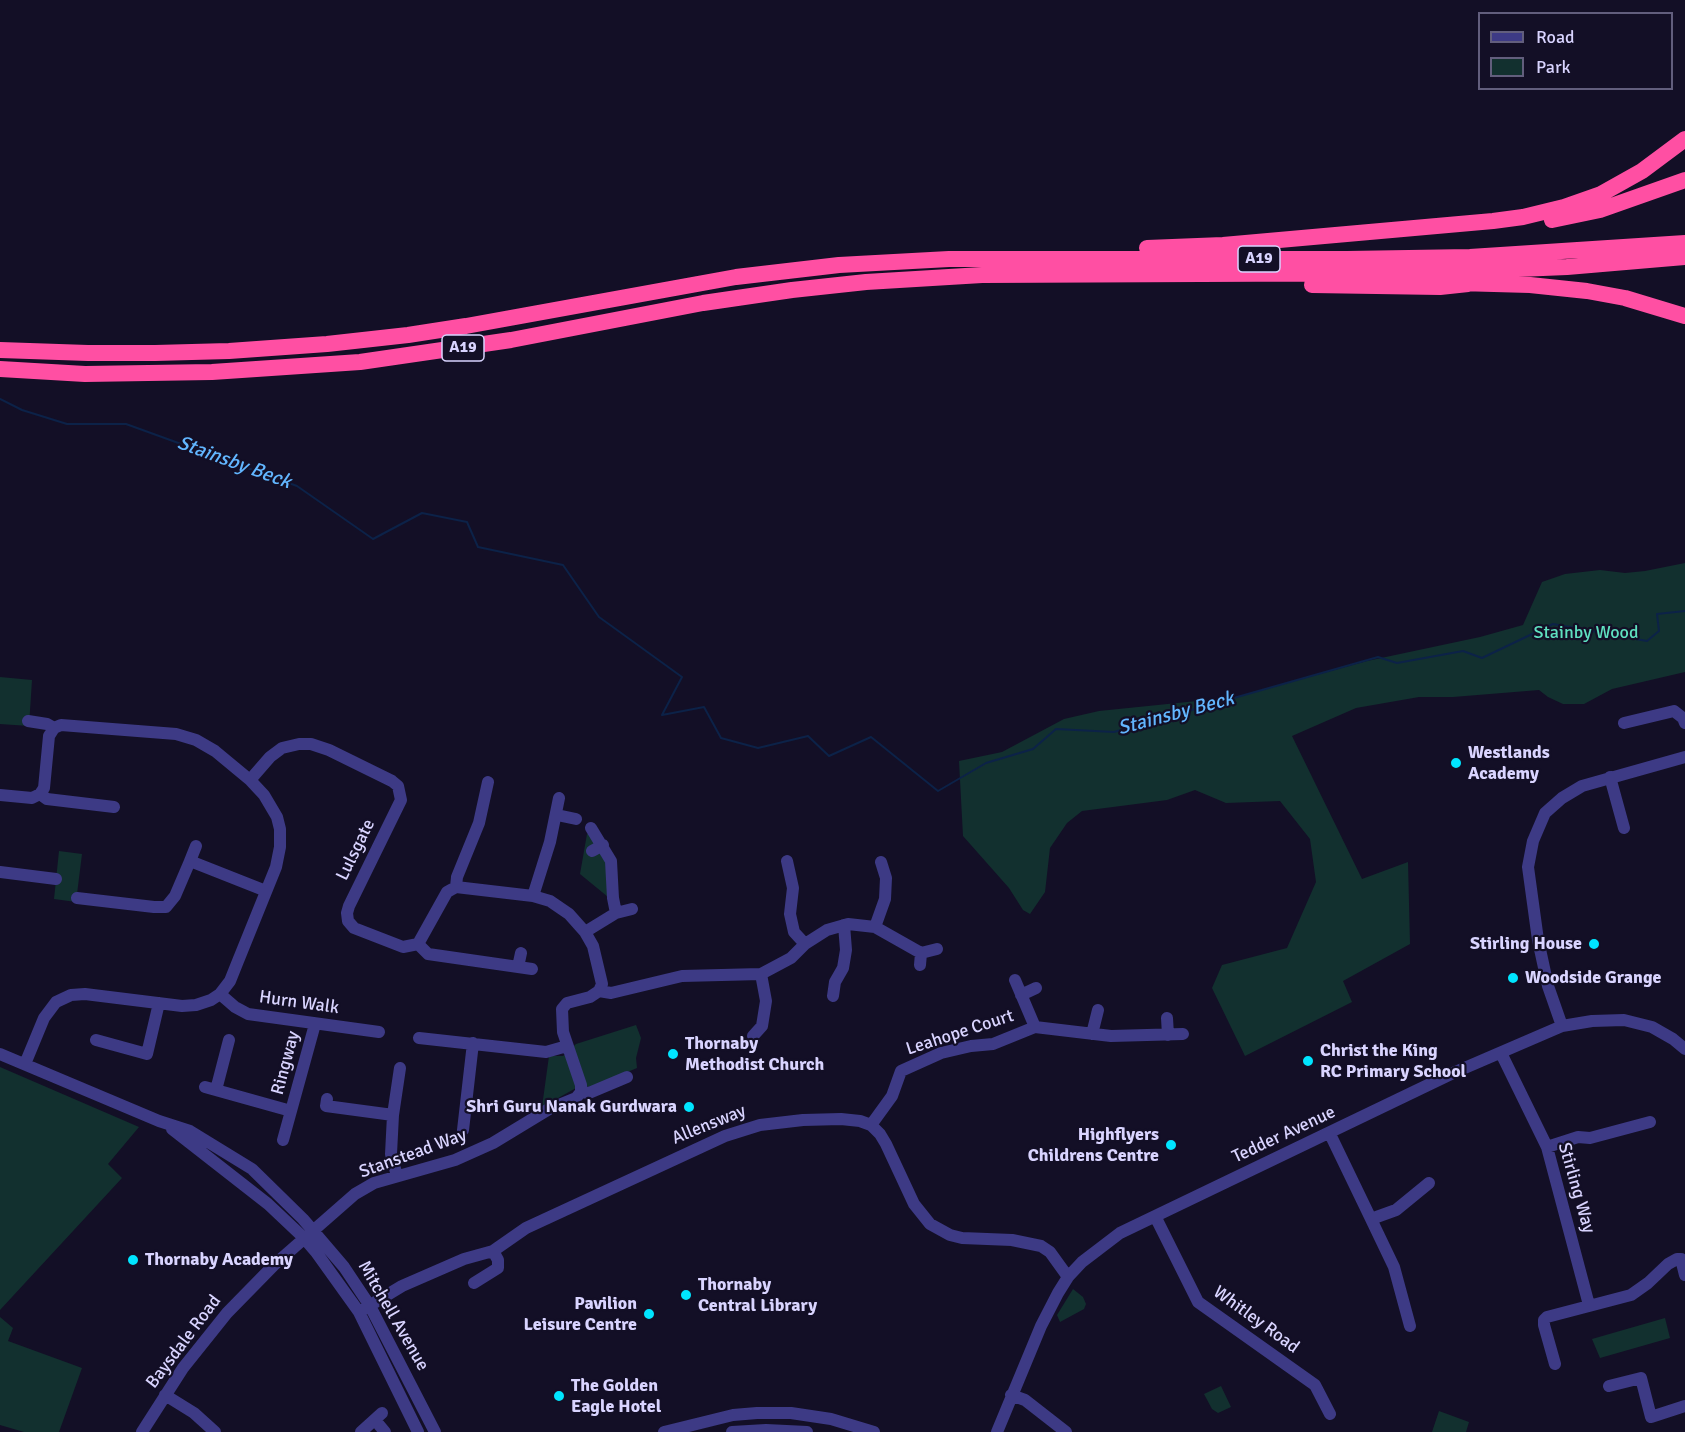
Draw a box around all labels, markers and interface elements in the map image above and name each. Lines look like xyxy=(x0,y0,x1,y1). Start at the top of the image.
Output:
legend xyxy=(1478,12,1673,90)
text: Road xyxy=(1536,26,1575,48)
text: Park xyxy=(1536,56,1571,78)
road number: A19 xyxy=(1238,246,1280,272)
road number: A19 xyxy=(442,335,484,361)
water label: Stainsby Beck xyxy=(174,431,294,495)
park label: Stainby Wood xyxy=(1534,622,1638,644)
water label: Stainsby Beck xyxy=(1115,687,1237,741)
place label: Westlands Academy xyxy=(1468,742,1550,784)
marker: Westlands Academy xyxy=(1449,756,1463,770)
street label: Lulsgate xyxy=(332,816,380,884)
place label: Stirling House xyxy=(1470,933,1582,955)
marker: Stirling House xyxy=(1587,937,1601,951)
place label: Woodside Grange xyxy=(1525,967,1661,989)
marker: Woodside Grange xyxy=(1506,971,1520,985)
street label: Hurn Walk xyxy=(258,987,340,1019)
street label: Leahope Court xyxy=(903,1005,1017,1061)
street label: Ringway xyxy=(267,1029,305,1097)
place label: Thornaby Methodist Church xyxy=(685,1033,824,1076)
place label: Christ the King RC Primary School xyxy=(1320,1040,1466,1082)
marker: Thornaby Methodist Church xyxy=(666,1047,680,1061)
marker: Christ the King RC Primary School xyxy=(1301,1054,1315,1068)
place label: Shri Guru Nanak Gurdwara xyxy=(466,1096,677,1118)
street label: Allensway xyxy=(669,1100,749,1150)
marker: Shri Guru Nanak Gurdwara xyxy=(682,1100,696,1114)
street label: Tedder Avenue xyxy=(1229,1102,1339,1168)
place label: Highflyers Childrens Centre xyxy=(1028,1124,1159,1166)
street label: Stanstead Way xyxy=(356,1125,470,1183)
marker: Highflyers Childrens Centre xyxy=(1164,1138,1178,1152)
street label: Stirling Way xyxy=(1553,1140,1599,1236)
place label: Thornaby Academy xyxy=(145,1249,293,1271)
marker: Thornaby Academy xyxy=(126,1253,140,1267)
street label: Mitchell Avenue xyxy=(353,1257,433,1375)
place label: Thornaby Central Library xyxy=(698,1274,817,1316)
street label: Whitley Road xyxy=(1209,1282,1303,1358)
marker: Thornaby Central Library xyxy=(679,1288,693,1302)
street label: Baysdale Road xyxy=(142,1291,226,1393)
place label: Pavilion Leisure Centre xyxy=(524,1293,637,1336)
marker: Pavilion Leisure Centre xyxy=(642,1307,656,1321)
place label: The Golden Eagle Hotel xyxy=(571,1375,661,1418)
marker: The Golden Eagle Hotel xyxy=(552,1389,566,1403)

